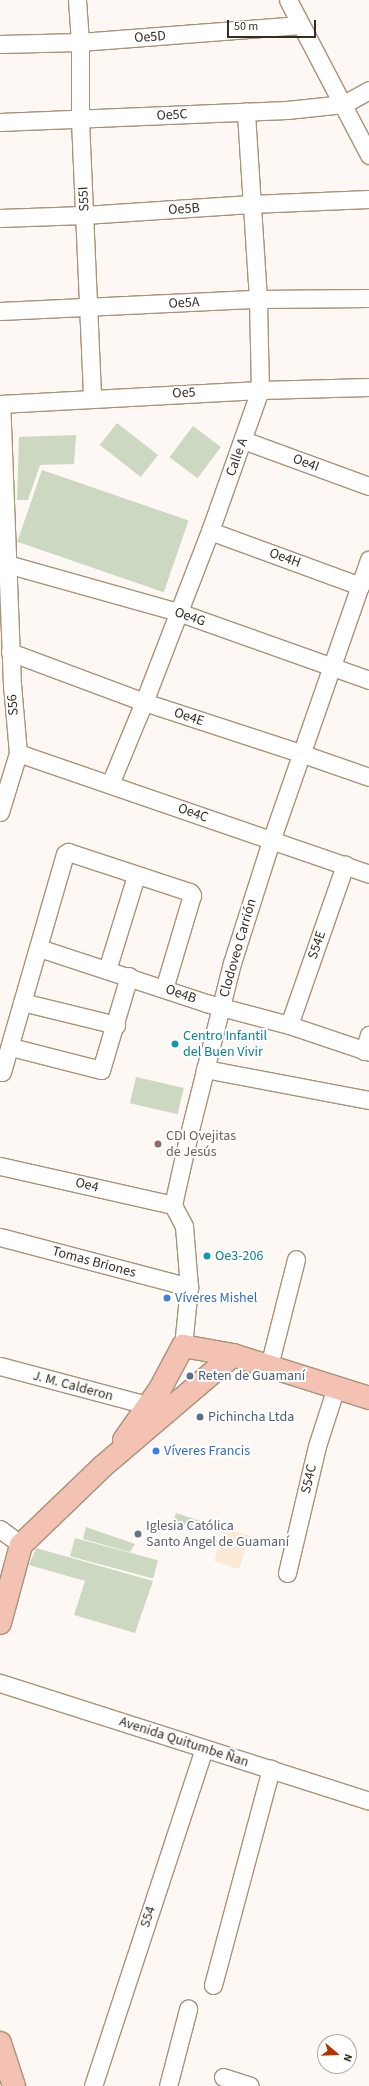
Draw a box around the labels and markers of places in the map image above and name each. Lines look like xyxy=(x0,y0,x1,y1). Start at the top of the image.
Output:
place label: Centro Infantil del Buen Vivir xyxy=(183,1028,267,1060)
marker: Centro Infantil del Buen Vivir xyxy=(170,1039,180,1049)
place label: CDI Ovejitas de Jesús xyxy=(166,1128,236,1160)
marker: CDI Ovejitas de Jesús xyxy=(153,1139,163,1149)
place label: Oe3-206 xyxy=(215,1248,263,1264)
marker: Oe3-206 xyxy=(202,1251,212,1261)
place label: Víveres Mishel xyxy=(175,1290,257,1306)
marker: Víveres Mishel xyxy=(162,1293,172,1303)
place label: Reten de Guamaní xyxy=(198,1368,305,1384)
marker: Reten de Guamaní xyxy=(185,1371,195,1381)
place label: Pichincha Ltda xyxy=(208,1409,294,1425)
marker: Pichincha Ltda xyxy=(195,1412,205,1422)
place label: Víveres Francis xyxy=(164,1443,250,1459)
marker: Víveres Francis xyxy=(151,1446,161,1456)
place label: Iglesia Católica Santo Angel de Guamaní xyxy=(146,1518,289,1550)
marker: Iglesia Católica Santo Angel de Guamaní xyxy=(133,1529,143,1539)

